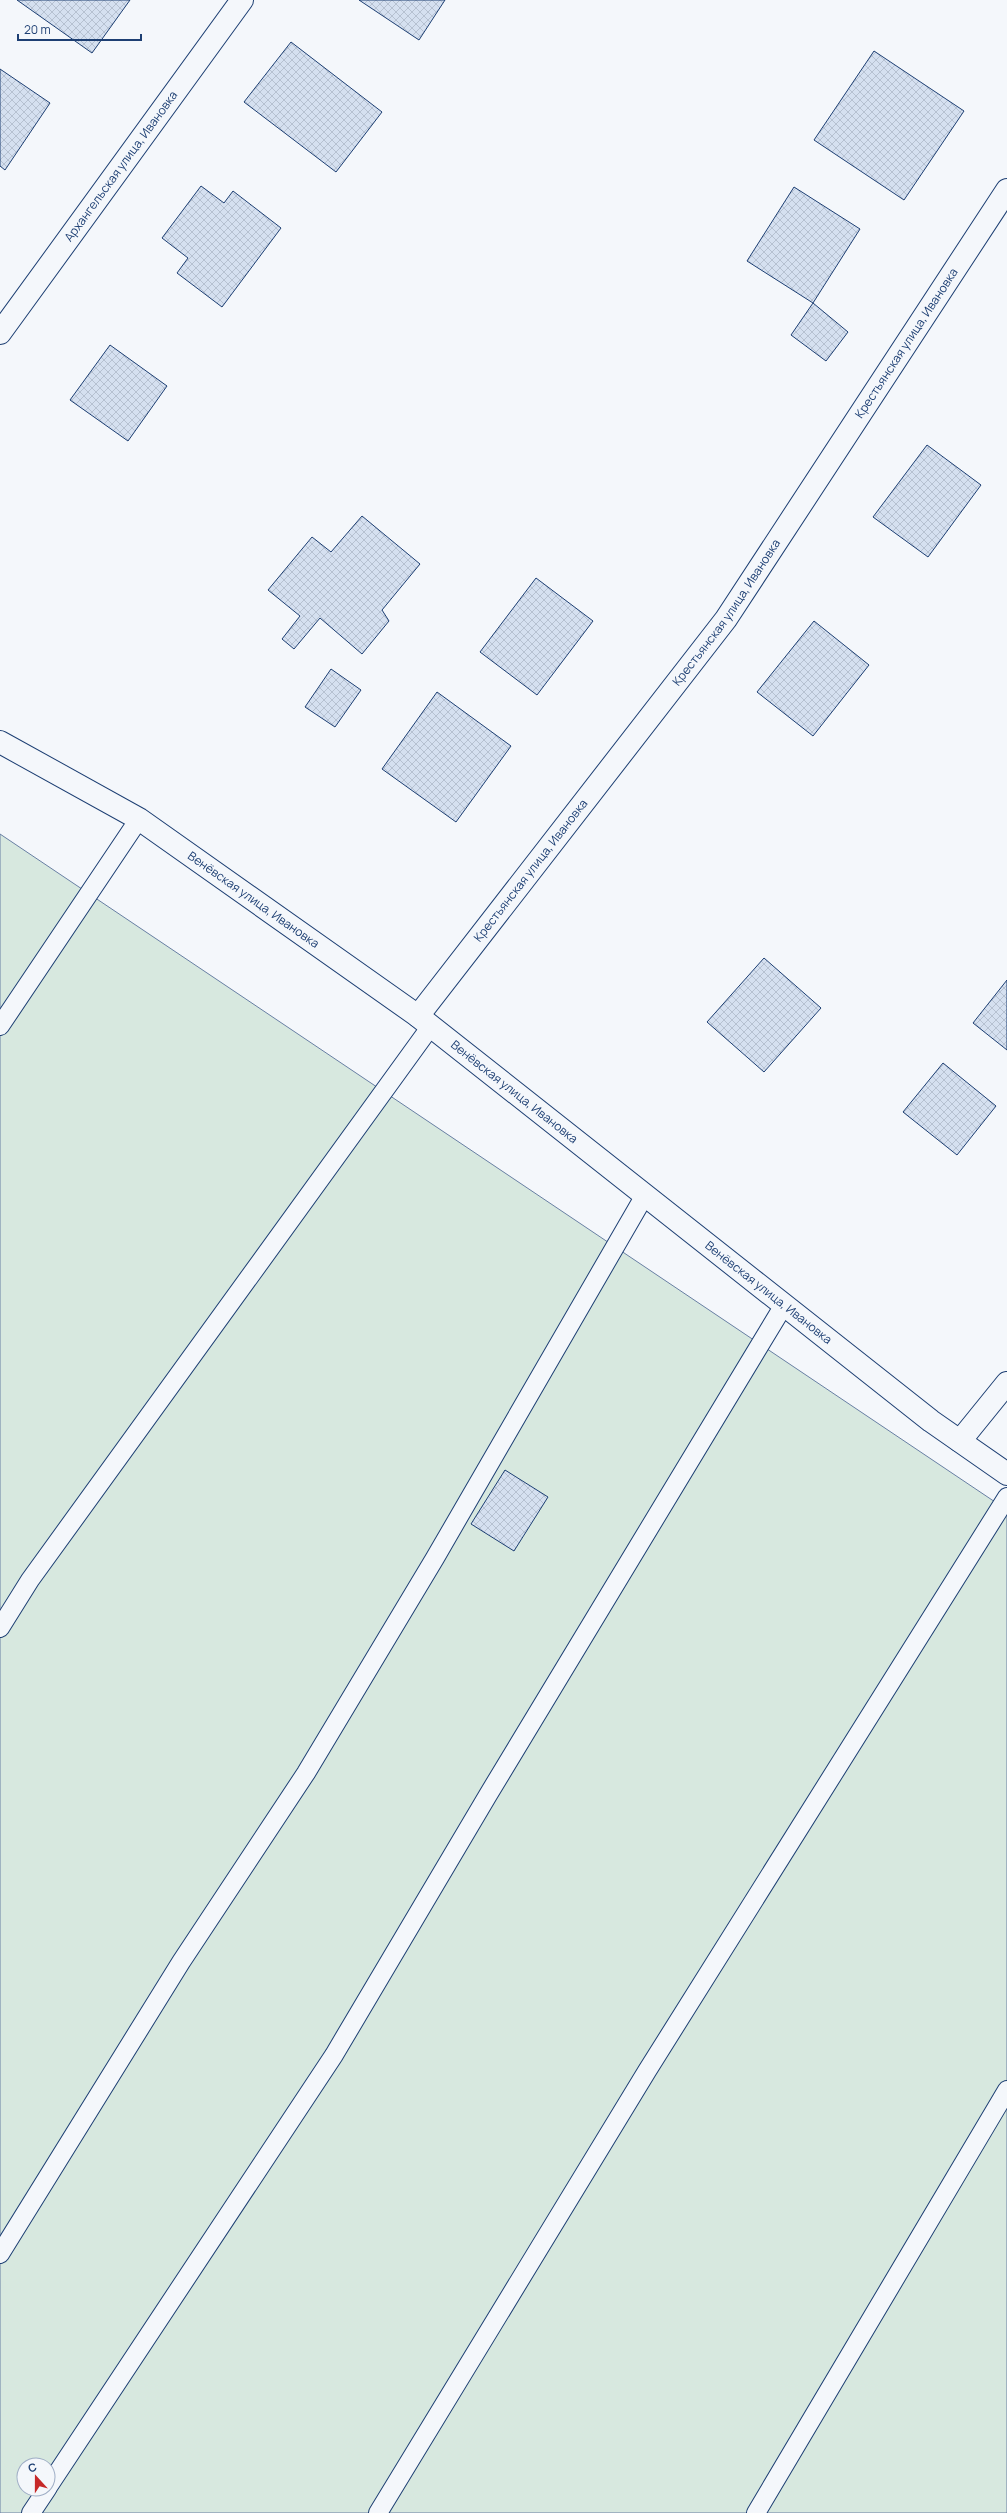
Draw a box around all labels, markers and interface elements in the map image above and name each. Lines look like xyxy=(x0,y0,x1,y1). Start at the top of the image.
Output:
scale bar xyxy=(18,16,141,42)
text: 20 m xyxy=(24,21,51,38)
street label: Архангельская улица, Ивановка xyxy=(60,87,181,245)
street label: Крестьянская улица, Ивановка xyxy=(851,265,962,422)
street label: Крестьянская улица, Ивановка xyxy=(668,536,784,689)
street label: Крестьянская улица, Ивановка xyxy=(470,795,591,945)
street label: Венёвская улица, Ивановка xyxy=(185,847,323,952)
street label: Венёвская улица, Ивановка xyxy=(447,1036,582,1147)
street label: Венёвская улица, Ивановка xyxy=(702,1237,836,1348)
north arrow xyxy=(16,2457,56,2497)
text: С xyxy=(26,2459,39,2476)

